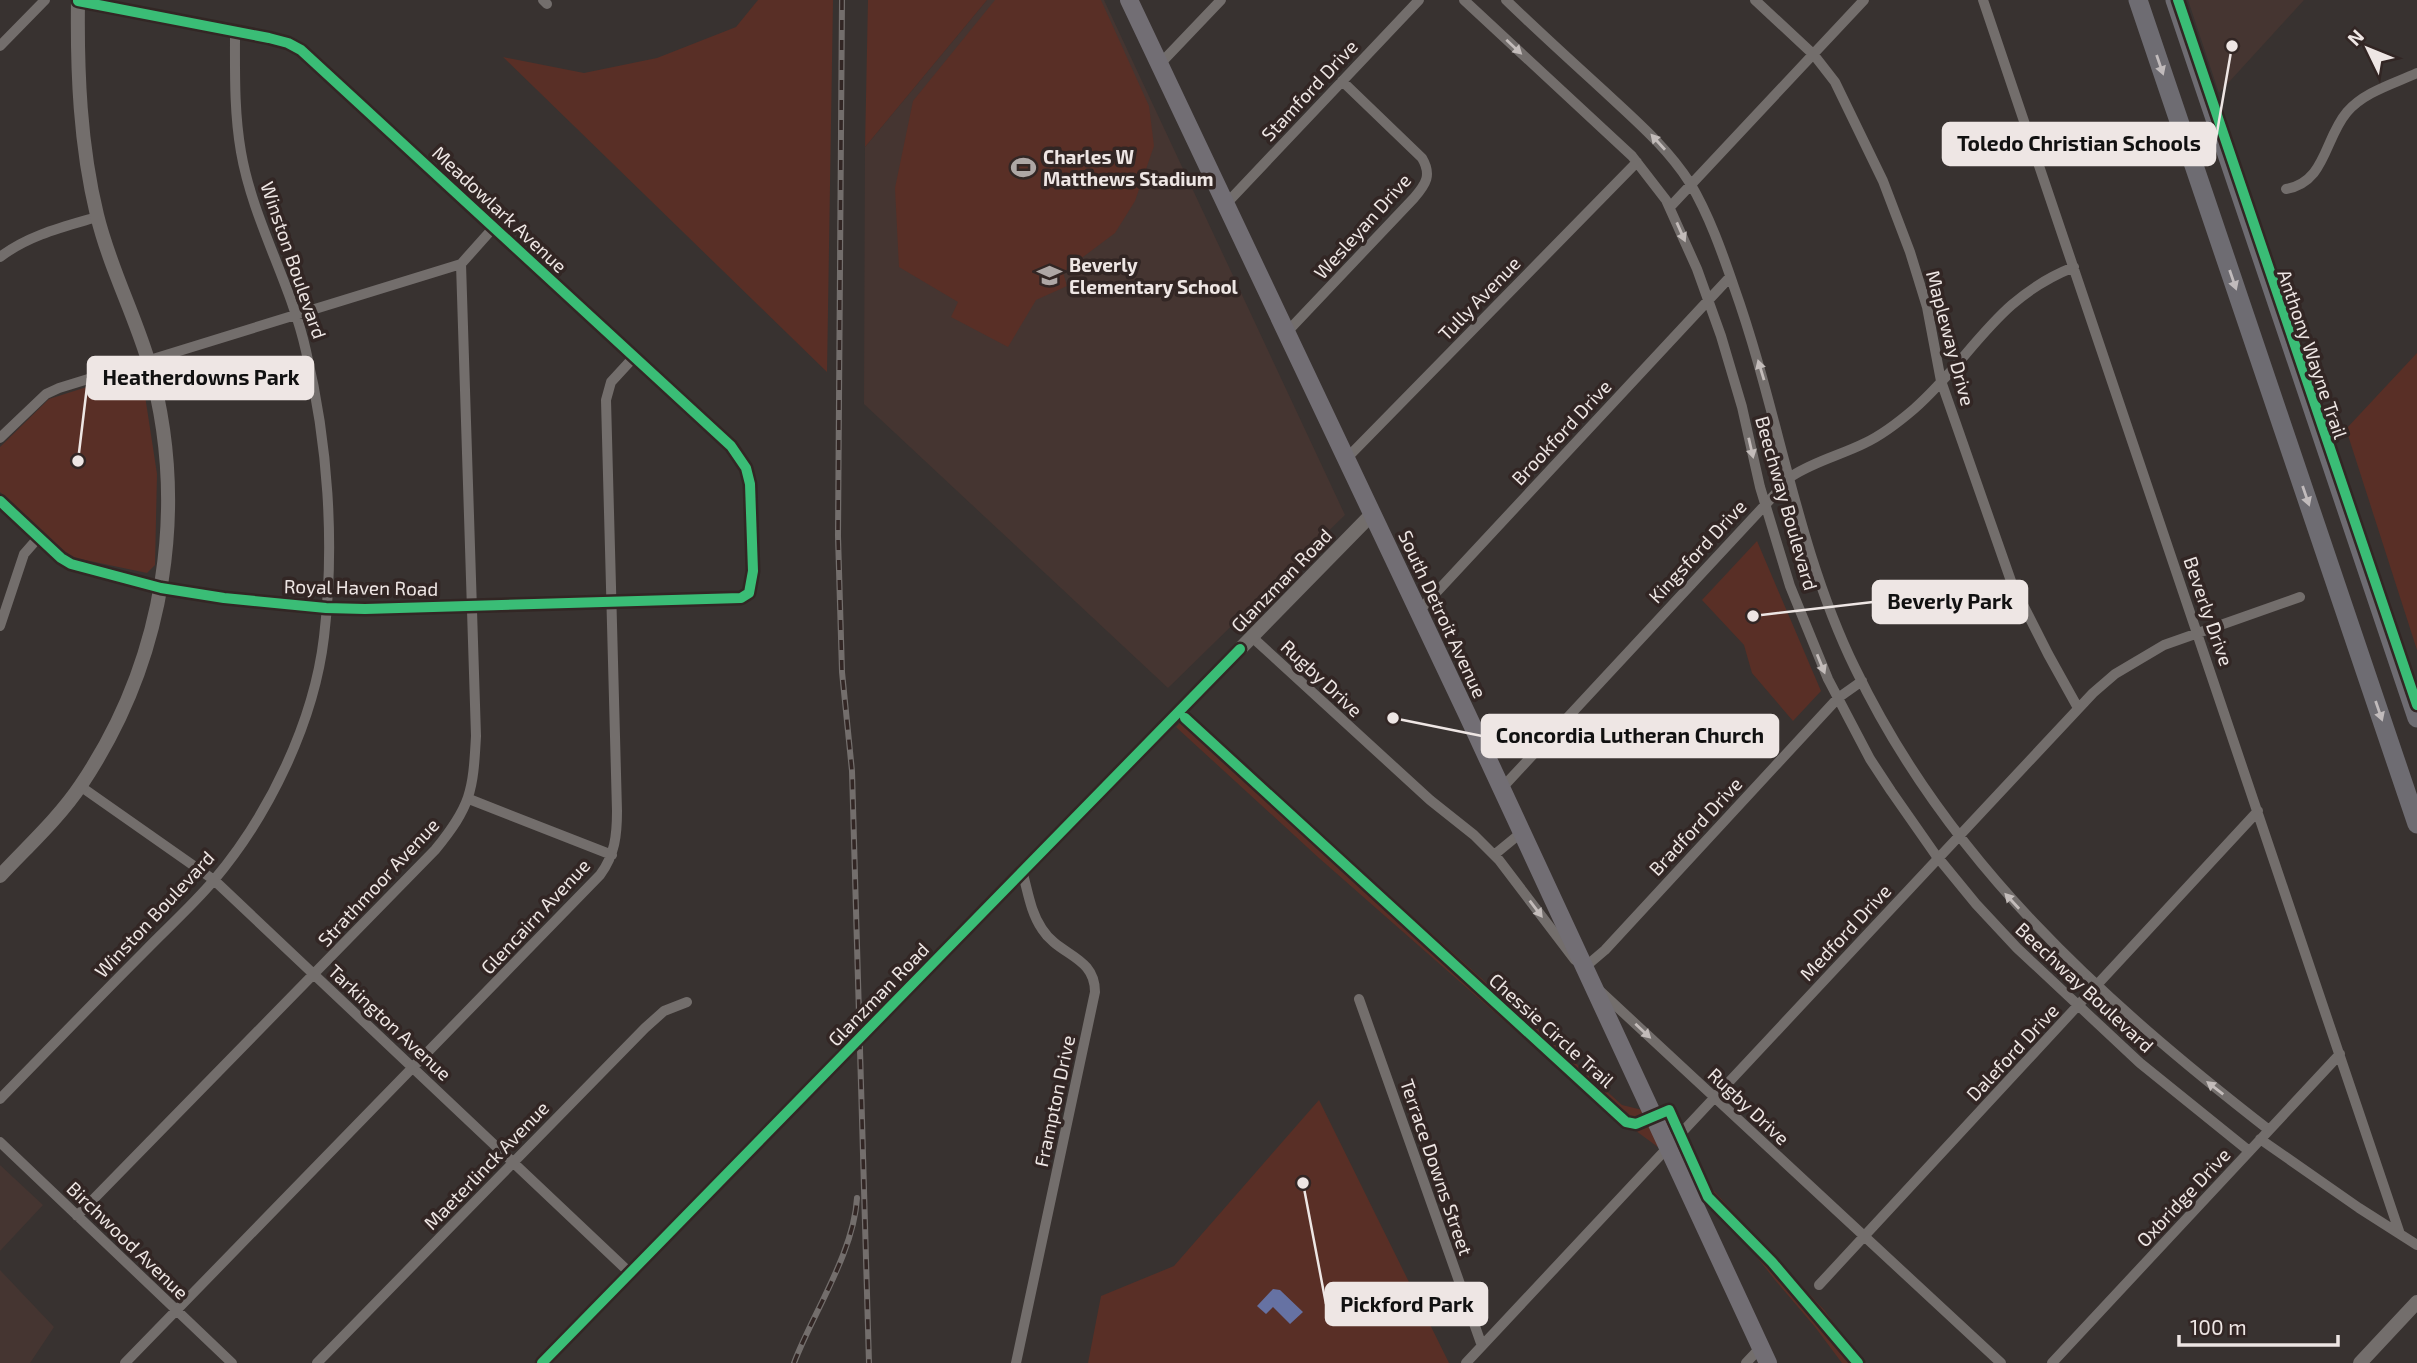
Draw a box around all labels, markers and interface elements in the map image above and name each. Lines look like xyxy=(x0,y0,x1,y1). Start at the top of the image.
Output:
north arrow xyxy=(2333,14,2403,84)
text: N xyxy=(2342,24,2368,50)
street label: Stamford Drive xyxy=(1256,34,1362,146)
one-way arrow xyxy=(1505,38,1522,54)
one-way arrow xyxy=(2155,54,2166,75)
callout: Toledo Christian Schools xyxy=(1943,123,2215,165)
text: Toledo Christian Schools xyxy=(1957,130,2201,155)
one-way arrow xyxy=(1650,133,1666,151)
street label: Meadowlark Avenue xyxy=(428,141,572,277)
place label: Charles W Matthews Stadium xyxy=(1043,145,1214,190)
sports icon: Charles W Matthews Stadium xyxy=(1009,153,1037,181)
street label: Wesleyan Drive xyxy=(1309,168,1415,284)
street label: Winston Boulevard xyxy=(256,178,332,342)
one-way arrow xyxy=(1676,221,1687,242)
street label: Tully Avenue xyxy=(1433,251,1525,345)
place label: Beverly Elementary School xyxy=(1069,253,1239,299)
school or university icon: Beverly Elementary School xyxy=(1035,261,1063,289)
street label: Anthony Wayne Trail xyxy=(2273,266,2353,442)
street label: Mapleway Drive xyxy=(1922,268,1980,408)
one-way arrow xyxy=(2228,270,2239,291)
callout: Heatherdowns Park xyxy=(88,357,313,399)
one-way arrow xyxy=(1756,359,1766,380)
text: Heatherdowns Park xyxy=(103,364,300,389)
street label: Brookford Drive xyxy=(1506,374,1616,490)
street label: Beechway Boulevard xyxy=(1751,413,1823,593)
one-way arrow xyxy=(1746,437,1757,459)
one-way arrow xyxy=(2301,485,2312,506)
street label: Kingsford Drive xyxy=(1643,495,1751,607)
street label: Glanzman Road xyxy=(1226,524,1336,636)
street label: South Detroit Avenue xyxy=(1394,526,1492,702)
street label: Beverly Drive xyxy=(2180,553,2238,669)
street label: Royal Haven Road xyxy=(284,574,438,600)
callout: Beverly Park xyxy=(1873,581,2027,623)
text: Beverly Park xyxy=(1887,588,2013,614)
street label: Rugby Drive xyxy=(1277,635,1367,721)
one-way arrow xyxy=(1816,653,1827,674)
one-way arrow xyxy=(2374,701,2385,722)
callout: Concordia Lutheran Church xyxy=(1482,715,1778,757)
text: Concordia Lutheran Church xyxy=(1496,722,1764,747)
street label: Bradford Drive xyxy=(1644,772,1746,880)
street label: Strathmoor Avenue xyxy=(313,813,443,951)
street label: Winston Boulevard xyxy=(89,846,219,982)
street label: Glencairn Avenue xyxy=(476,854,594,978)
street label: Medford Drive xyxy=(1795,879,1895,985)
one-way arrow xyxy=(2004,892,2020,910)
one-way arrow xyxy=(1529,900,1543,918)
street label: Beechway Boulevard xyxy=(2011,917,2159,1057)
street label: Glanzman Road xyxy=(823,938,933,1050)
street label: Tarkington Avenue xyxy=(324,959,456,1085)
street label: Chessie Circle Trail xyxy=(1485,968,1619,1092)
street label: Daleford Drive xyxy=(1961,999,2063,1105)
one-way arrow xyxy=(1634,1023,1652,1039)
street label: Frampton Drive xyxy=(1029,1033,1079,1169)
street label: Rugby Drive xyxy=(1704,1063,1794,1149)
street label: Terrace Downs Street xyxy=(1396,1076,1478,1258)
one-way arrow xyxy=(2207,1081,2224,1096)
street label: Maeterlinck Avenue xyxy=(419,1096,553,1234)
street label: Oxbridge Drive xyxy=(2131,1143,2235,1251)
street label: Birchwood Avenue xyxy=(63,1176,193,1304)
callout: Pickford Park xyxy=(1326,1283,1487,1325)
text: Pickford Park xyxy=(1340,1291,1474,1316)
scale bar xyxy=(2179,1304,2338,1348)
text: 100 m xyxy=(2190,1314,2247,1339)

